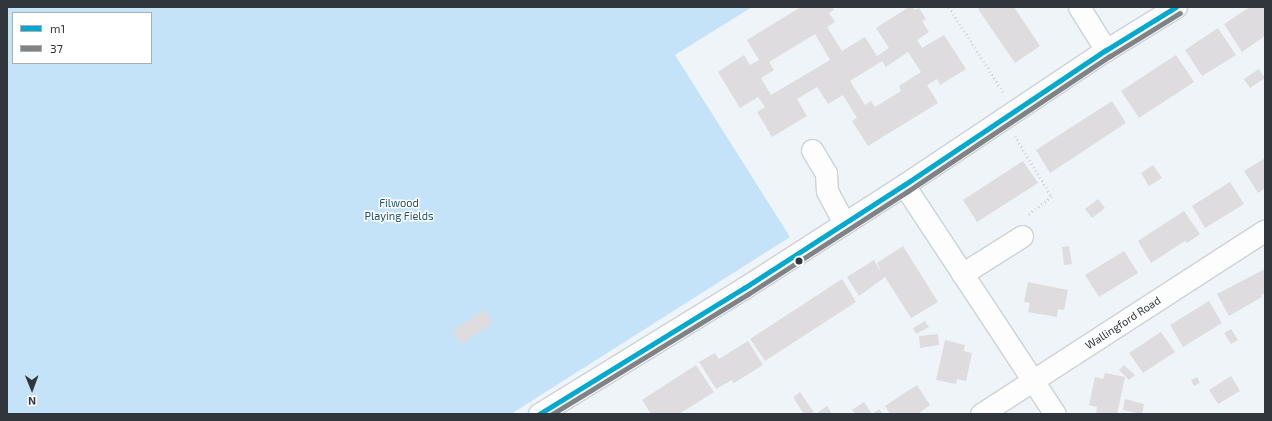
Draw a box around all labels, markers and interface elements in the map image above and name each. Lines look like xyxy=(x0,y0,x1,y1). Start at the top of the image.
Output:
legend xyxy=(12,12,152,64)
text: m1 xyxy=(50,21,65,35)
text: 37 xyxy=(50,41,63,55)
park label: Filwood Playing Fields xyxy=(364,197,434,223)
unlabelled marker xyxy=(794,256,804,266)
street label: Wallingford Road xyxy=(1083,294,1163,352)
north arrow xyxy=(12,369,52,409)
text: N xyxy=(28,395,36,408)

